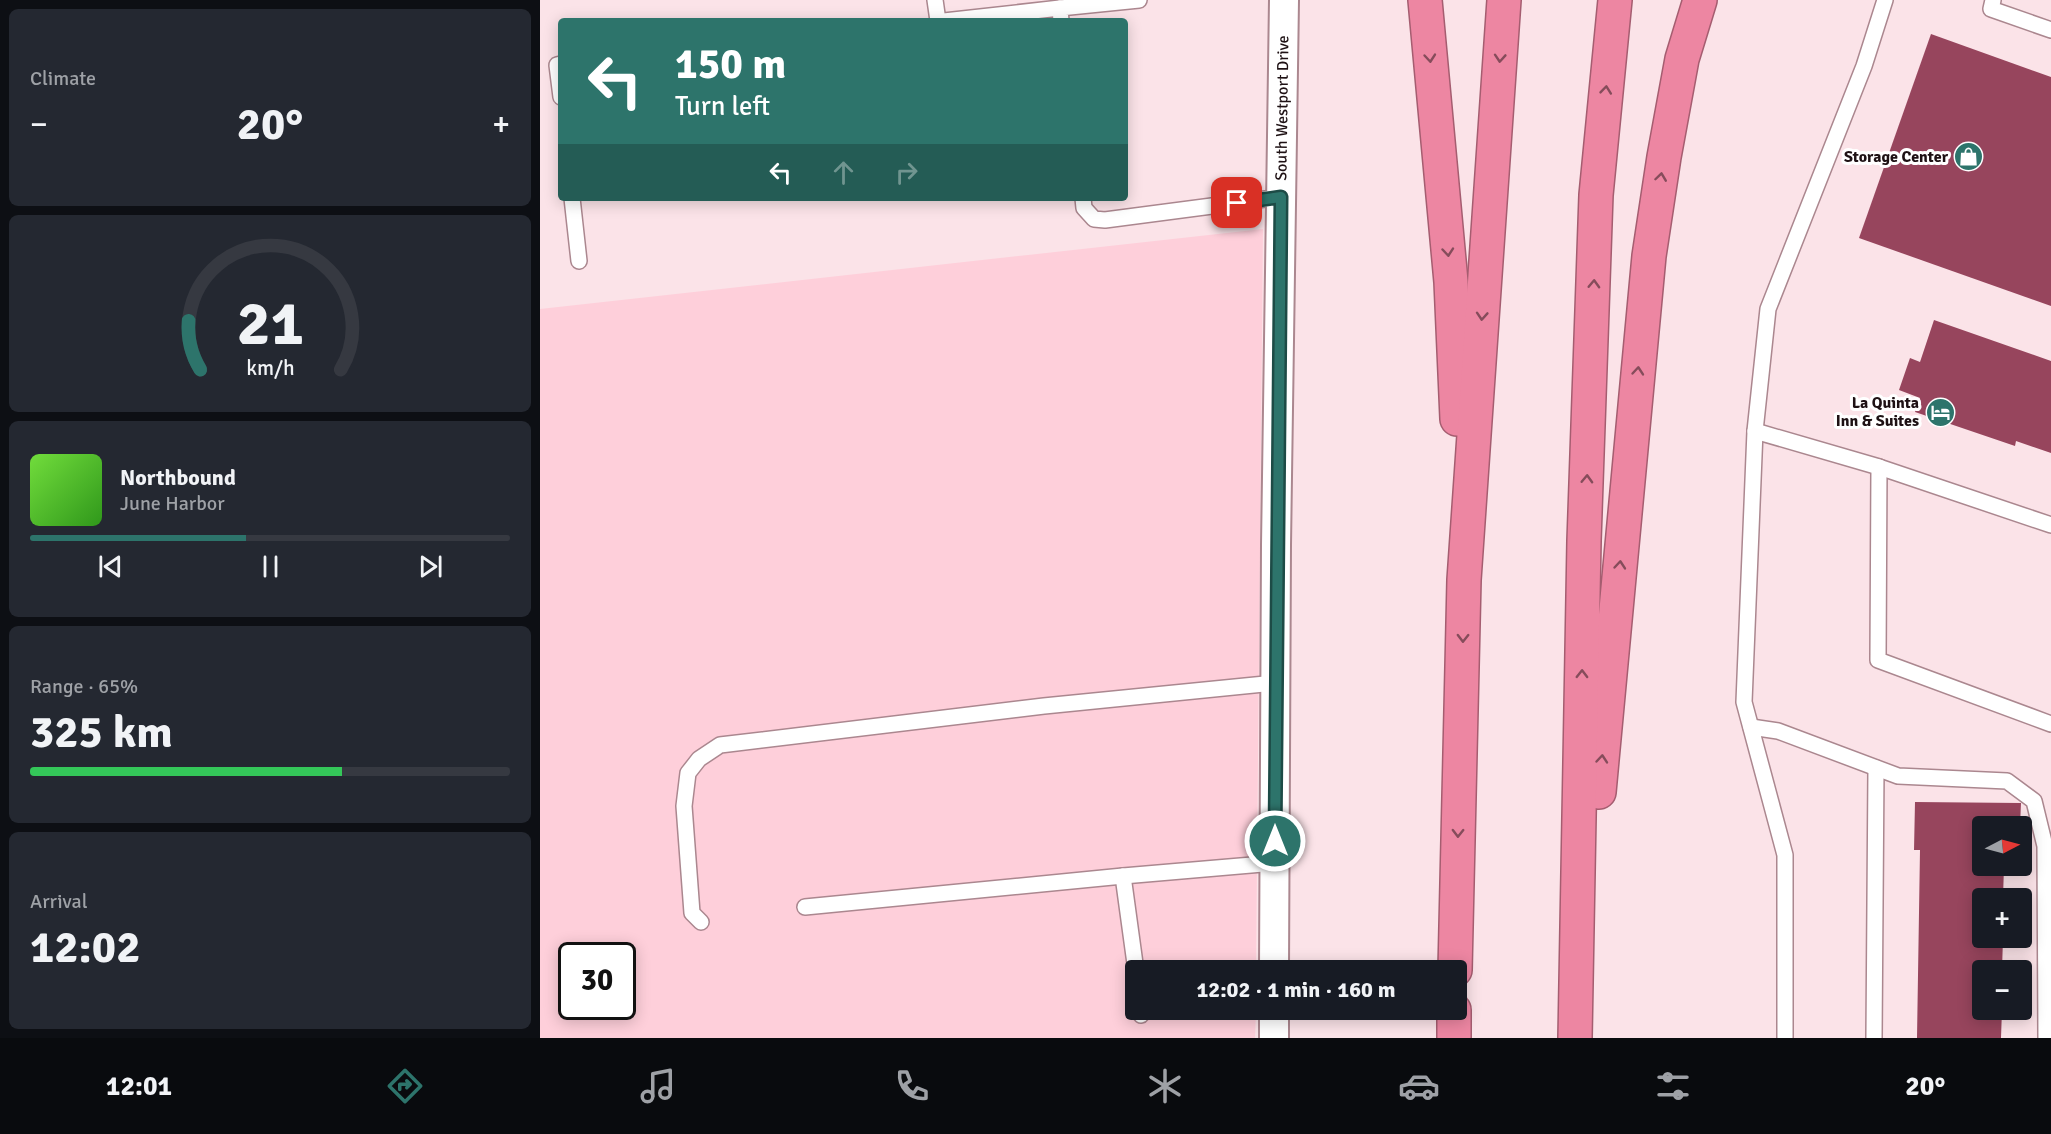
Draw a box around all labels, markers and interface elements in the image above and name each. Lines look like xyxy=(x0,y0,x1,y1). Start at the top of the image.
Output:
street label: South Westport Drive xyxy=(1271,35,1293,181)
text: 150 m xyxy=(675,39,786,90)
icon: left xyxy=(576,42,654,120)
one-way arrow xyxy=(1423,54,1436,63)
one-way arrow xyxy=(1494,54,1507,63)
text: Climate xyxy=(30,66,96,91)
one-way arrow xyxy=(1600,85,1612,94)
text: Turn left xyxy=(675,90,770,123)
text: 20° xyxy=(237,97,303,152)
text: − xyxy=(30,104,48,145)
text: + xyxy=(492,104,510,145)
shop icon: Storage Center xyxy=(1953,141,1985,173)
place label: Storage Center xyxy=(1844,147,1949,167)
icon: left xyxy=(764,156,797,189)
icon: ahead xyxy=(827,156,860,189)
icon: right xyxy=(890,156,923,189)
one-way arrow xyxy=(1654,173,1666,182)
pin xyxy=(1211,177,1262,228)
icon: arrive xyxy=(1220,186,1253,219)
one-way arrow xyxy=(1441,248,1454,257)
one-way arrow xyxy=(1587,280,1600,289)
text: 21 xyxy=(236,285,304,362)
one-way arrow xyxy=(1476,311,1489,320)
text: km/h xyxy=(246,356,294,382)
one-way arrow xyxy=(1631,367,1644,376)
place label: La Quinta Inn & Suites xyxy=(1836,393,1919,431)
hotel icon: La Quinta Inn & Suites xyxy=(1924,396,1956,428)
text: Northbound xyxy=(120,464,236,491)
one-way arrow xyxy=(1580,475,1593,484)
text: June Harbor xyxy=(120,491,225,516)
icon: previous xyxy=(94,550,127,583)
icon: pause xyxy=(254,550,287,583)
icon: next xyxy=(414,550,447,583)
one-way arrow xyxy=(1613,561,1626,570)
one-way arrow xyxy=(1457,634,1469,643)
one-way arrow xyxy=(1575,670,1588,679)
text: Range · 65% xyxy=(30,674,138,699)
text: 325 km xyxy=(30,705,173,760)
one-way arrow xyxy=(1595,755,1608,764)
position arrow xyxy=(1243,809,1307,873)
north arrow xyxy=(1972,816,2032,876)
map controls xyxy=(1972,816,2032,1020)
one-way arrow xyxy=(1452,829,1464,838)
button: + xyxy=(1972,888,2032,948)
text: Arrival xyxy=(30,889,88,914)
text: 12:02 xyxy=(30,920,140,975)
speed limit sign: 30 xyxy=(558,942,636,1020)
button: − xyxy=(1972,960,2032,1020)
text: 12:02 · 1 min · 160 m xyxy=(1196,976,1396,1003)
icon: directions xyxy=(384,1065,426,1107)
icon: music xyxy=(637,1065,679,1107)
icon: phone xyxy=(891,1065,933,1107)
icon: climate xyxy=(1144,1065,1186,1107)
icon: car xyxy=(1398,1065,1440,1107)
icon: filters xyxy=(1652,1065,1694,1107)
text: 12:01 xyxy=(106,1070,172,1103)
text: 20° xyxy=(1905,1070,1945,1103)

